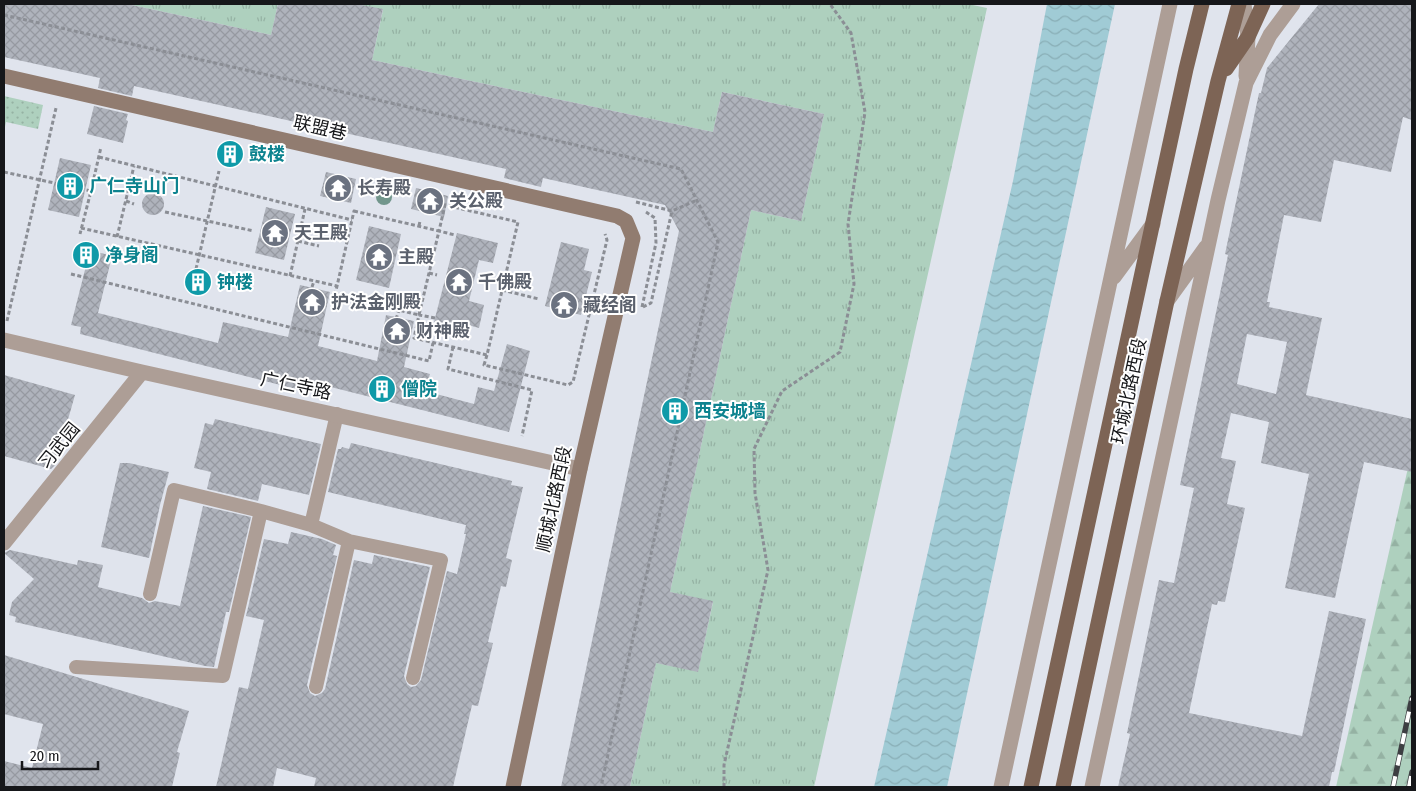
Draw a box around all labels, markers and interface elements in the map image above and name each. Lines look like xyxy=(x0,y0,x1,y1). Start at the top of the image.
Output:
street label: 联盟巷 xyxy=(291,111,349,145)
building icon: 鼓楼 xyxy=(215,139,245,169)
place label: 鼓楼 xyxy=(249,143,285,165)
building icon: 广仁寺山门 xyxy=(55,171,85,201)
temple icon: 长寿殿 xyxy=(323,173,353,203)
place label: 广仁寺山门 xyxy=(89,175,179,197)
place label: 长寿殿 xyxy=(357,177,411,199)
temple icon: 关公殿 xyxy=(415,186,445,216)
place label: 关公殿 xyxy=(449,190,503,212)
temple icon: 天王殿 xyxy=(260,218,290,248)
place label: 天王殿 xyxy=(294,222,348,244)
building icon: 净身阁 xyxy=(71,240,101,270)
temple icon: 主殿 xyxy=(364,242,394,272)
place label: 净身阁 xyxy=(105,244,159,266)
place label: 主殿 xyxy=(398,246,434,268)
building icon: 钟楼 xyxy=(183,267,213,297)
temple icon: 千佛殿 xyxy=(444,267,474,297)
place label: 钟楼 xyxy=(217,271,253,293)
place label: 千佛殿 xyxy=(478,271,532,293)
temple icon: 护法金刚殿 xyxy=(297,287,327,317)
temple icon: 藏经阁 xyxy=(549,290,579,320)
place label: 护法金刚殿 xyxy=(331,291,421,313)
place label: 藏经阁 xyxy=(583,294,637,316)
temple icon: 财神殿 xyxy=(382,316,412,346)
place label: 财神殿 xyxy=(416,320,470,342)
street label: 环城北路西段 xyxy=(1107,336,1151,446)
street label: 广仁寺路 xyxy=(258,368,334,404)
building icon: 僧院 xyxy=(367,374,397,404)
place label: 僧院 xyxy=(401,378,437,400)
building icon: 西安城墙 xyxy=(660,396,690,426)
place label: 西安城墙 xyxy=(694,400,766,422)
street label: 习武园 xyxy=(33,418,85,474)
street label: 顺城北路西段 xyxy=(532,444,576,554)
scale bar xyxy=(22,738,99,770)
text: 20 m xyxy=(30,747,60,765)

